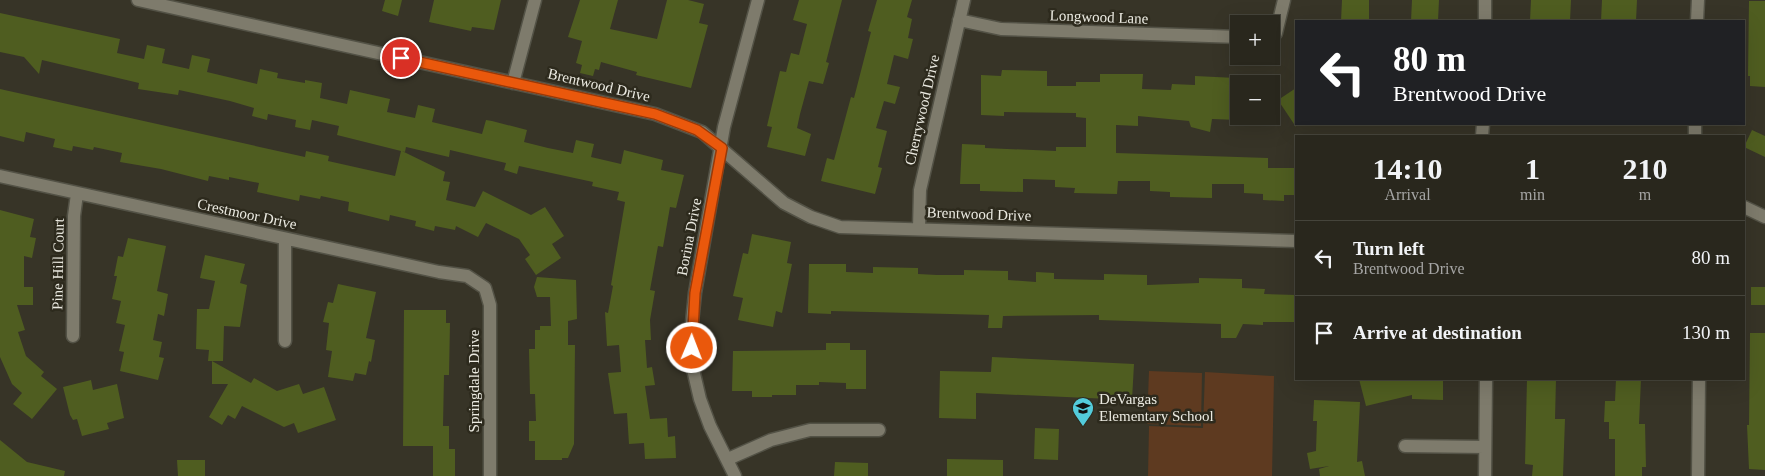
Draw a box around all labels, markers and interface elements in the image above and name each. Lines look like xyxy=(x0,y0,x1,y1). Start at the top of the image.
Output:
street label: Longwood Lane xyxy=(1049,7,1149,27)
map controls xyxy=(1230,15,1280,125)
button: + xyxy=(1230,15,1280,65)
pin xyxy=(380,37,422,79)
icon: left xyxy=(1310,40,1375,105)
text: 80 m xyxy=(1393,40,1466,79)
icon: arrive xyxy=(387,44,415,72)
street label: Cherrywood Drive xyxy=(902,53,943,167)
street label: Brentwood Drive xyxy=(546,65,652,105)
button: − xyxy=(1230,75,1280,125)
text: Brentwood Drive xyxy=(1393,81,1546,106)
text: 14:10 xyxy=(1373,152,1443,185)
text: 1 xyxy=(1525,152,1540,185)
text: 210 xyxy=(1622,152,1667,185)
text: Arrival xyxy=(1384,186,1431,203)
text: min xyxy=(1520,186,1545,203)
text: m xyxy=(1639,186,1651,203)
street label: Crestmoor Drive xyxy=(196,196,299,232)
street label: Borina Drive xyxy=(674,196,704,277)
street label: Brentwood Drive xyxy=(926,204,1032,224)
street label: Pine Hill Court xyxy=(49,217,67,310)
text: Turn left xyxy=(1353,238,1425,259)
icon: left xyxy=(1310,244,1338,272)
text: 80 m xyxy=(1691,247,1730,268)
text: Brentwood Drive xyxy=(1353,260,1465,277)
icon: arrive xyxy=(1310,319,1338,347)
position arrow xyxy=(665,321,717,373)
text: Arrive at destination xyxy=(1353,322,1522,343)
text: 130 m xyxy=(1682,322,1730,343)
street label: Springdale Drive xyxy=(466,329,482,432)
place label: DeVargas Elementary School xyxy=(1099,391,1214,424)
school or university icon: DeVargas Elementary School xyxy=(1071,396,1095,427)

